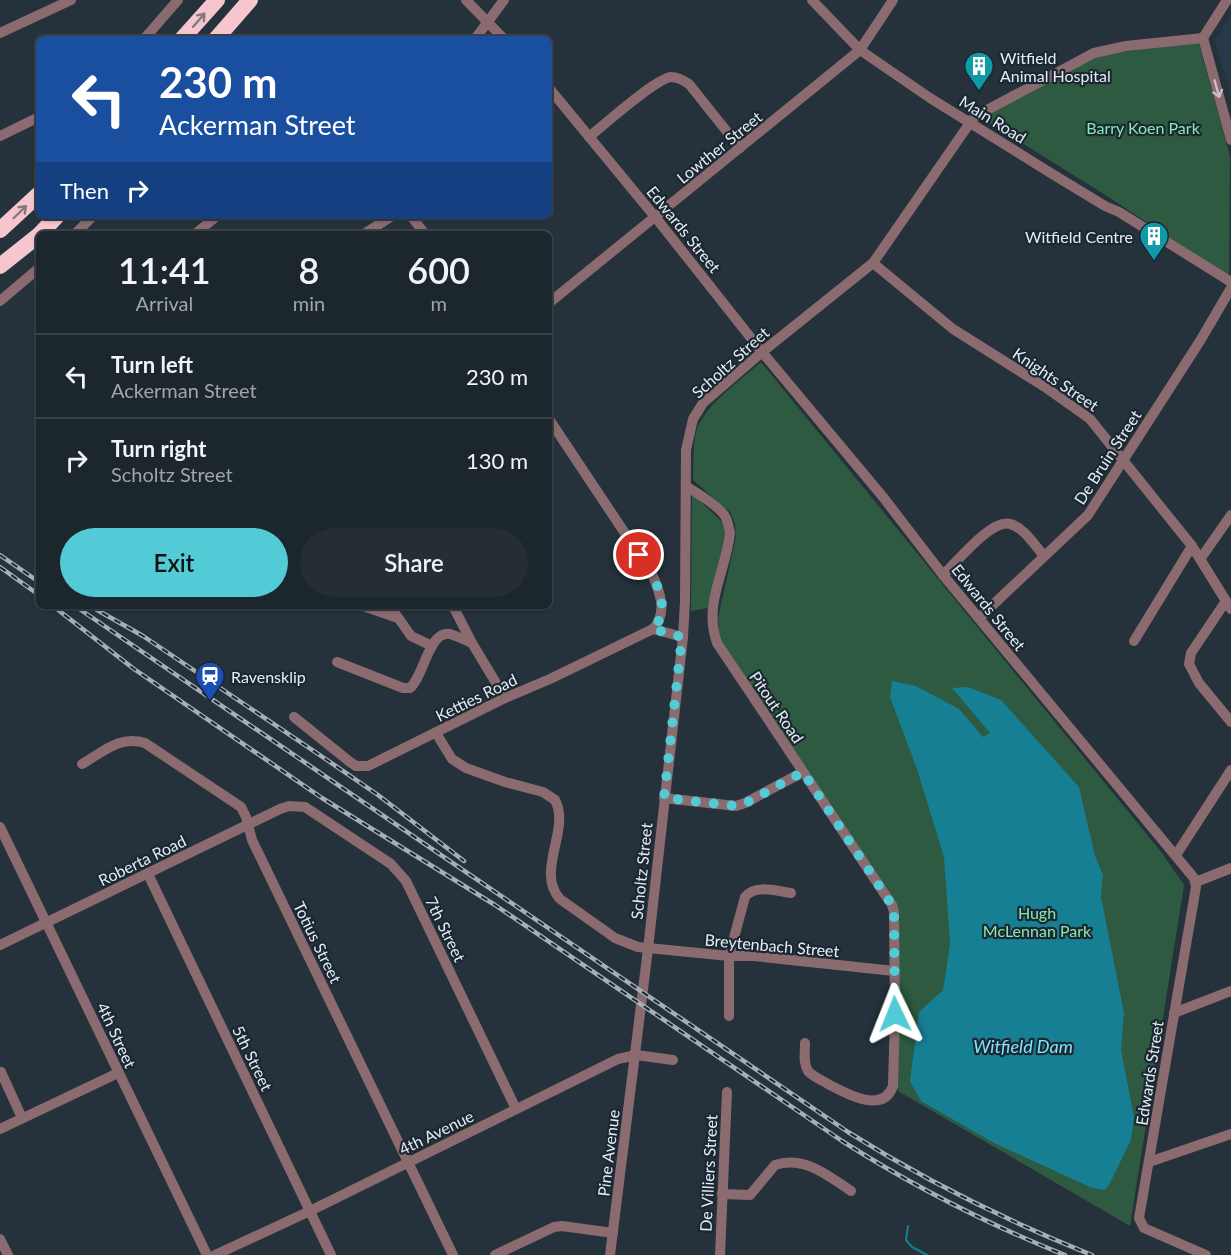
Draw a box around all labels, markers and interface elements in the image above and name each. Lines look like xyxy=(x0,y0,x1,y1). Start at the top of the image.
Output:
one-way arrow xyxy=(192,12,206,28)
place label: Witfield Animal Hospital xyxy=(1000,48,1111,85)
building icon: Witfield Animal Hospital xyxy=(963,50,995,92)
text: 230 m xyxy=(159,57,277,107)
icon: left xyxy=(60,60,138,138)
one-way arrow xyxy=(1212,79,1223,98)
street label: Main Road xyxy=(956,91,1030,147)
street label: Lowther Street xyxy=(673,107,766,187)
text: Ackerman Street xyxy=(159,108,356,141)
park label: Barry Koen Park xyxy=(1086,118,1201,137)
icon: right xyxy=(121,174,154,207)
text: Then xyxy=(60,177,109,204)
street label: Edwards Street xyxy=(643,182,725,276)
one-way arrow xyxy=(12,205,27,220)
building icon: Witfield Centre xyxy=(1138,220,1170,262)
place label: Witfield Centre xyxy=(1025,227,1133,246)
text: 11:41 xyxy=(118,248,211,292)
text: 8 xyxy=(299,248,319,292)
text: 600 xyxy=(407,248,470,292)
text: Arrival xyxy=(136,291,193,315)
text: min xyxy=(293,291,325,315)
text: m xyxy=(430,291,447,315)
street label: Scholtz Street xyxy=(688,322,773,402)
street label: Knights Street xyxy=(1009,343,1103,415)
text: Turn left xyxy=(111,351,193,378)
icon: left xyxy=(60,360,93,393)
text: 230 m xyxy=(466,363,528,390)
text: Ackerman Street xyxy=(111,378,257,402)
street label: De Bruin Street xyxy=(1069,406,1145,508)
text: Turn right xyxy=(111,435,206,462)
icon: right xyxy=(60,444,93,477)
text: 130 m xyxy=(466,447,528,474)
text: Scholtz Street xyxy=(111,462,233,486)
button: Exit xyxy=(60,528,288,597)
button: Share xyxy=(300,528,528,597)
pin xyxy=(613,529,664,580)
icon: arrive xyxy=(622,538,655,571)
street label: Edwards Street xyxy=(948,560,1030,654)
station icon: Ravensklip xyxy=(194,660,226,702)
place label: Ravensklip xyxy=(231,667,306,686)
street label: Pitout Road xyxy=(746,668,808,746)
street label: Ketties Road xyxy=(432,669,520,725)
street label: Scholtz Street xyxy=(626,821,656,920)
street label: Roberta Road xyxy=(95,831,189,889)
street label: 7th Street xyxy=(422,893,470,965)
street label: Totius Street xyxy=(290,898,346,986)
park label: Hugh McLennan Park xyxy=(983,903,1092,940)
street label: Breytenbach Street xyxy=(704,930,840,960)
position arrow xyxy=(863,982,927,1046)
street label: 4th Street xyxy=(94,999,141,1071)
street label: Edwards Street xyxy=(1131,1019,1167,1127)
street label: 5th Street xyxy=(229,1022,277,1094)
water label: Witfield Dam xyxy=(973,1035,1073,1057)
street label: 4th Avenue xyxy=(396,1106,476,1158)
street label: Pine Avenue xyxy=(593,1109,623,1197)
street label: De Villiers Street xyxy=(695,1114,721,1232)

